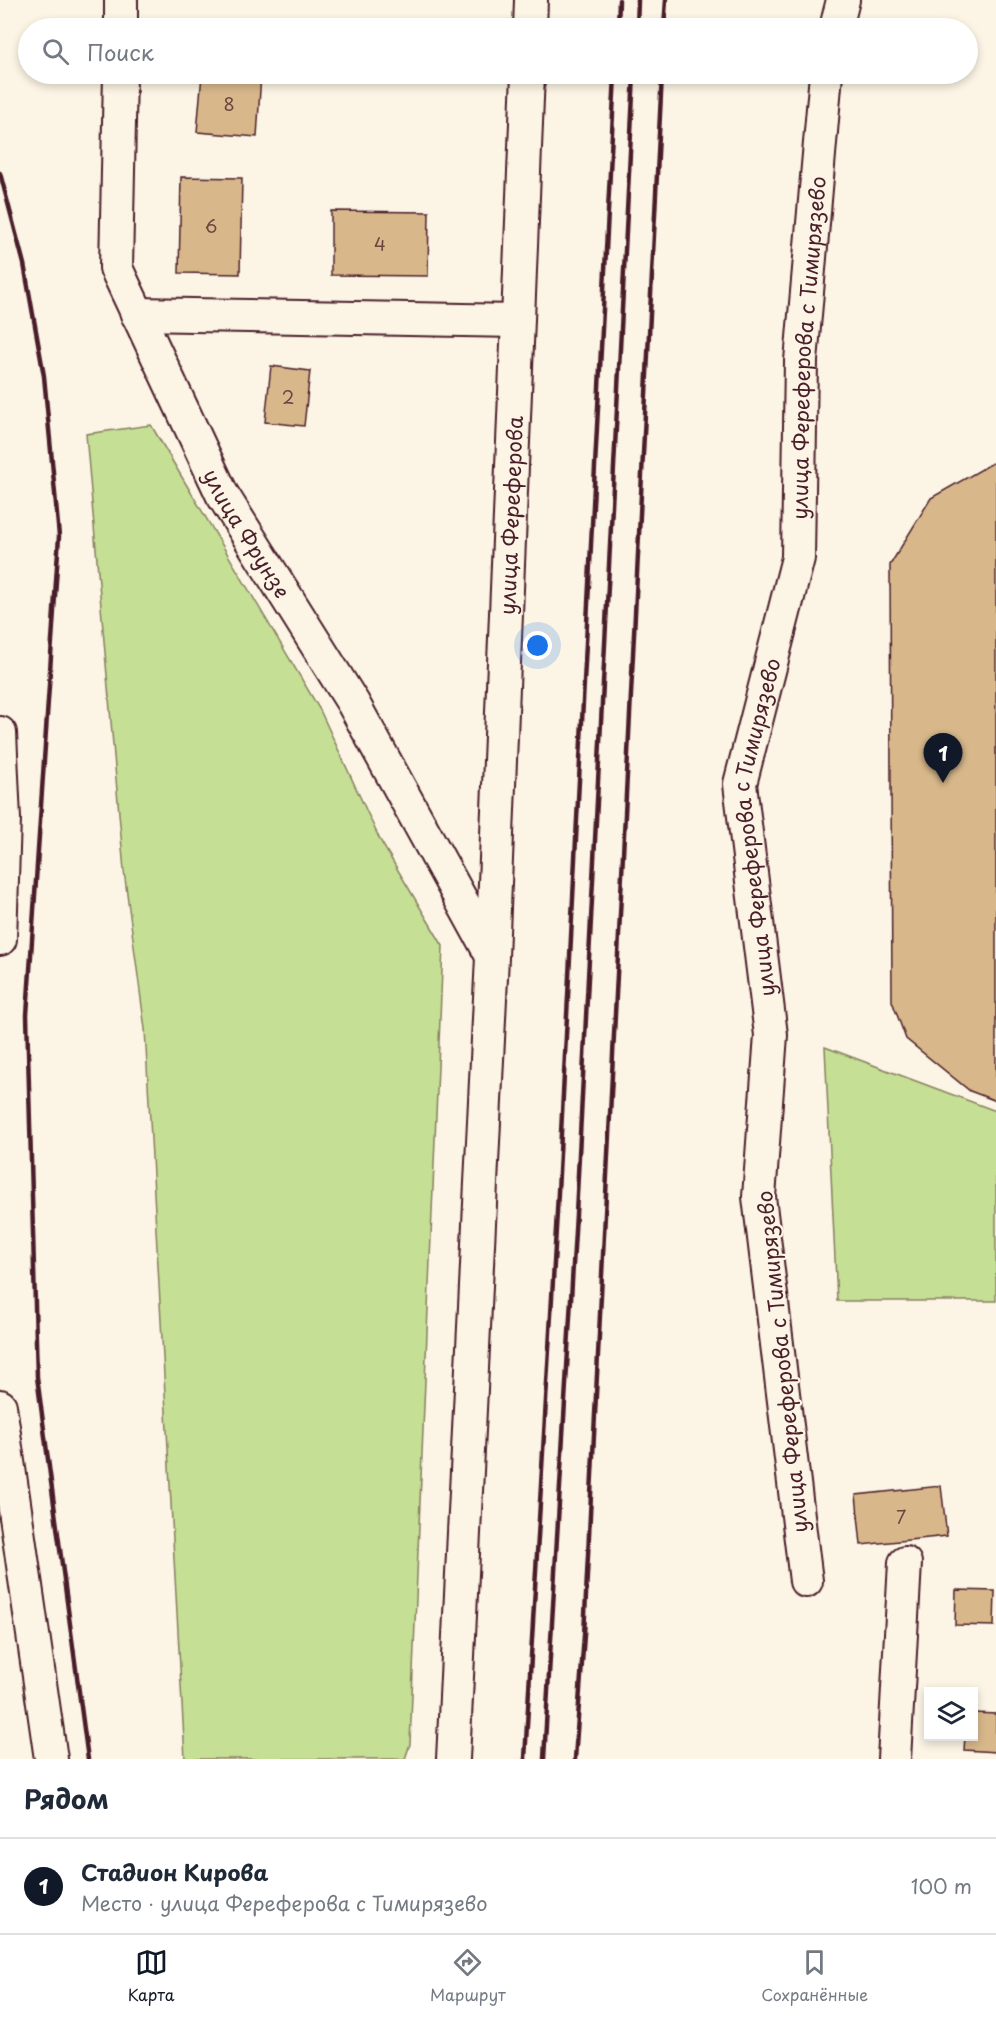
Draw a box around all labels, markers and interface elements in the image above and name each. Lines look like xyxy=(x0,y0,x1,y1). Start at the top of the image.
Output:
search box xyxy=(18,18,978,84)
icon: search xyxy=(39,35,72,68)
text: Поиск xyxy=(87,35,154,68)
house number: 8 xyxy=(223,90,235,117)
street label: улица Фереферова с Тимирязево xyxy=(783,175,833,520)
house number: 6 xyxy=(205,212,217,239)
house number: 4 xyxy=(374,230,386,257)
house number: 2 xyxy=(282,383,294,410)
street label: улица Фереферова xyxy=(490,415,530,616)
street label: улица Фрунзе xyxy=(196,463,299,604)
your location xyxy=(523,631,552,660)
street label: улица Фереферова с Тимирязево xyxy=(724,654,788,999)
pin: 1 xyxy=(924,734,962,783)
street label: улица Фереферова с Тимирязево xyxy=(747,1189,815,1535)
house number: 7 xyxy=(896,1503,906,1530)
map controls xyxy=(924,1687,978,1741)
button: layers xyxy=(924,1687,978,1741)
text: Рядом xyxy=(24,1779,109,1818)
text: Стадион Кирова xyxy=(81,1855,268,1888)
text: 1 xyxy=(39,1871,48,1901)
text: 100 m xyxy=(911,1871,972,1901)
text: Место · улица Фереферова с Тимирязево xyxy=(81,1888,488,1918)
tab: Карта xyxy=(128,1946,175,2006)
tab: Маршрут xyxy=(430,1946,506,2006)
tab: Сохранённые xyxy=(761,1946,868,2006)

